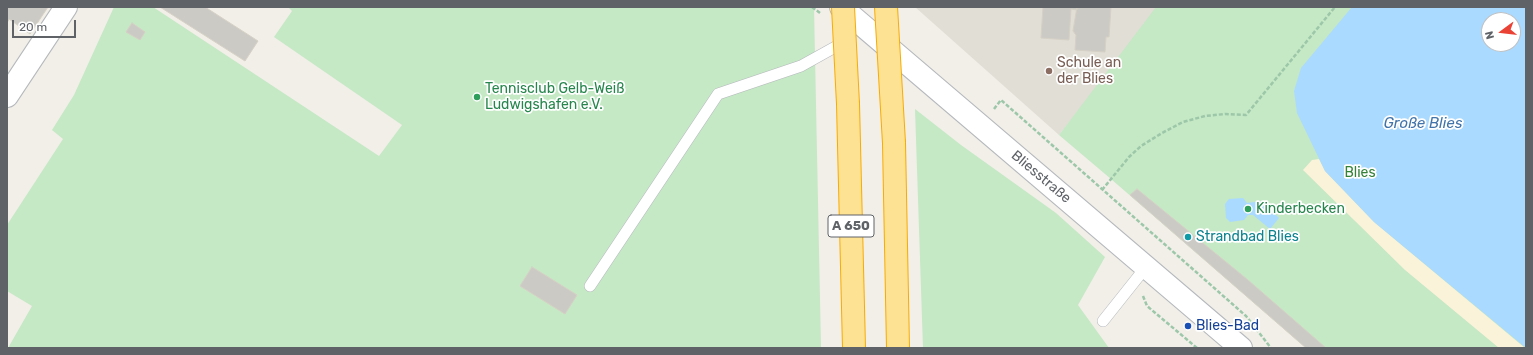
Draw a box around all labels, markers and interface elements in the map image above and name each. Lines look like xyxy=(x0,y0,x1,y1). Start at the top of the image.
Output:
scale bar xyxy=(14,12,78,38)
north arrow xyxy=(1481,12,1521,52)
text: 20 m xyxy=(19,20,47,34)
text: N xyxy=(1483,29,1497,40)
place label: Schule an der Blies xyxy=(1057,55,1121,88)
marker: Schule an der Blies xyxy=(1044,66,1054,76)
place label: Tennisclub Gelb-Weiß Ludwigshafen e.V. xyxy=(485,81,624,114)
marker: Tennisclub Gelb-Weiß Ludwigshafen e.V. xyxy=(472,92,482,102)
water label: Große Blies xyxy=(1384,115,1462,133)
street label: Bliesstraße xyxy=(1008,147,1074,207)
park label: Blies xyxy=(1344,165,1376,181)
place label: Kinderbecken xyxy=(1256,201,1345,217)
marker: Kinderbecken xyxy=(1243,204,1253,214)
road number: A 650 xyxy=(828,215,874,237)
place label: Strandbad Blies xyxy=(1196,229,1299,245)
marker: Strandbad Blies xyxy=(1183,232,1193,242)
place label: Blies-Bad xyxy=(1196,318,1259,334)
marker: Blies-Bad xyxy=(1183,321,1193,331)

